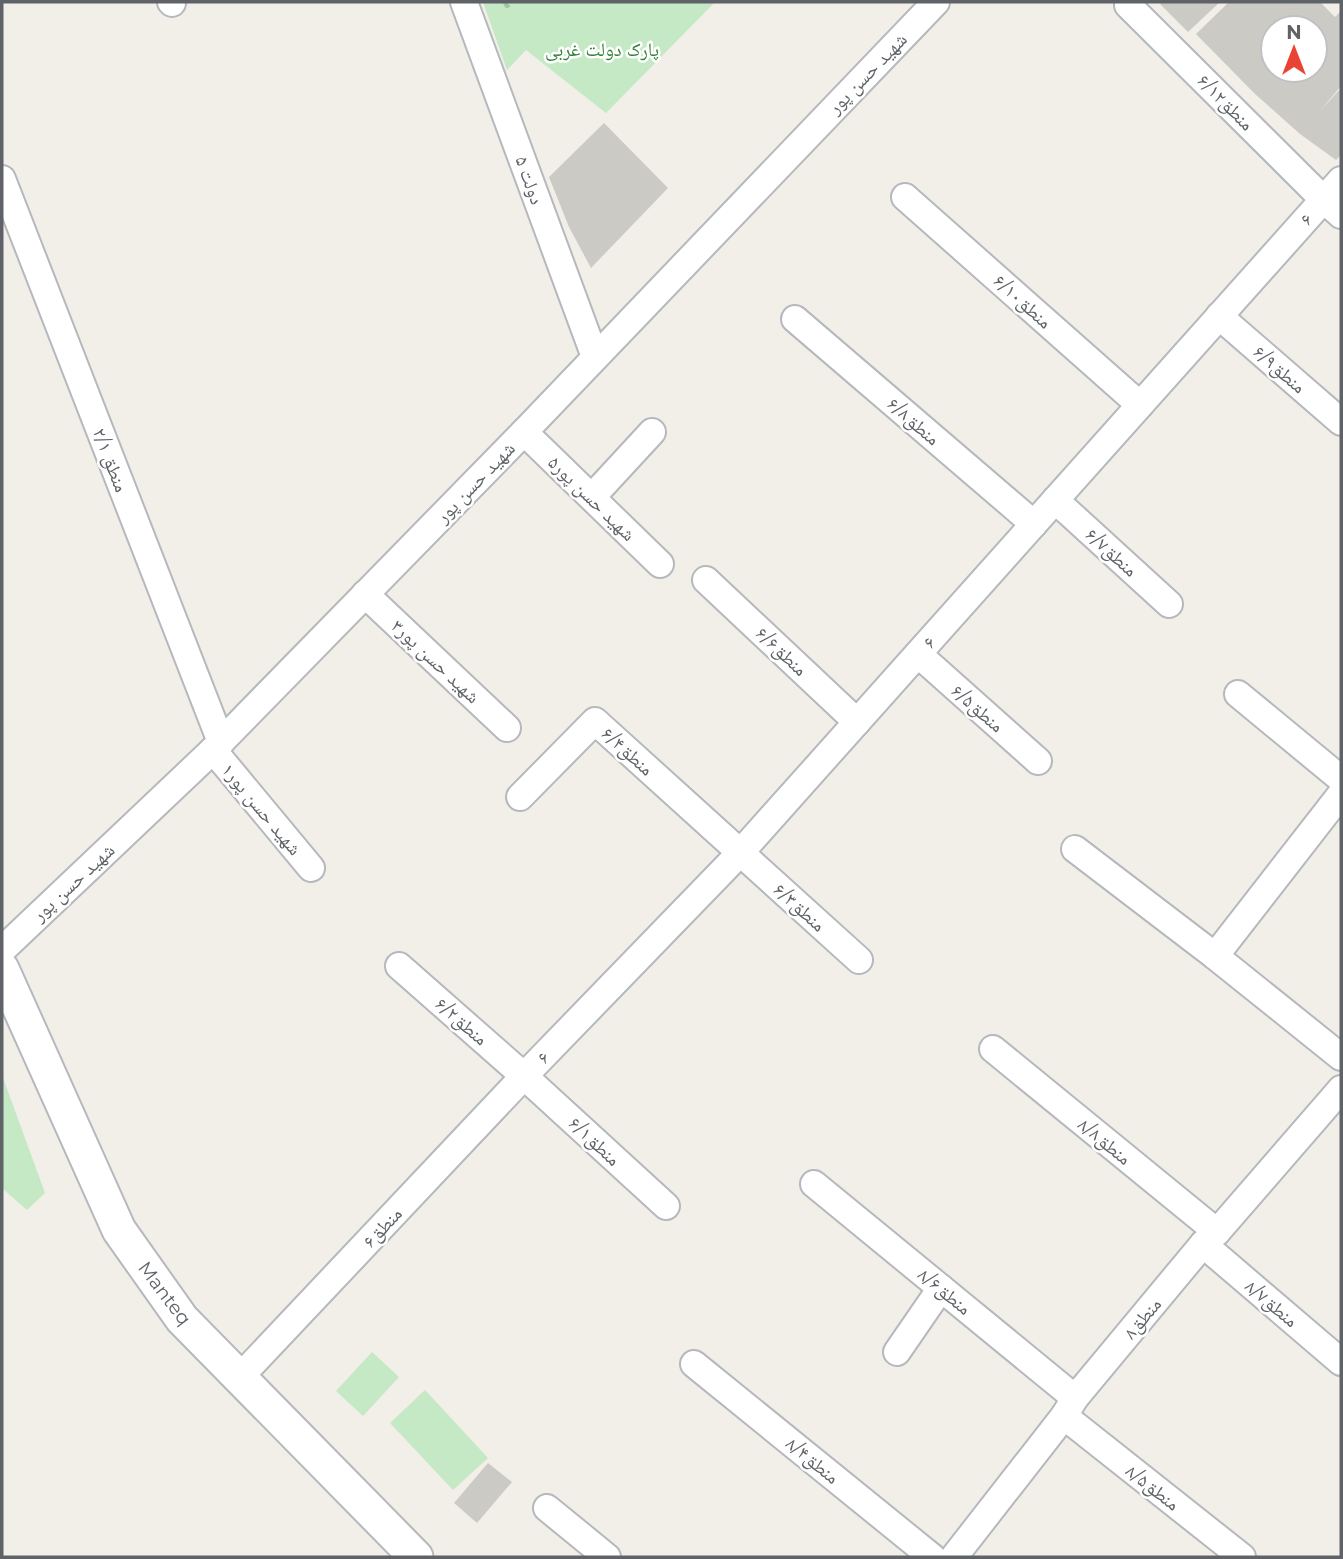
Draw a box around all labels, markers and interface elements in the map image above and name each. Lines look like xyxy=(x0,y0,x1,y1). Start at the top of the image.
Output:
north arrow xyxy=(1259,14,1329,84)
text: N xyxy=(1286,21,1302,44)
street label: شهید حسن پور xyxy=(822,28,912,120)
park label: پارک دولت غربی xyxy=(545,38,659,61)
street label: منطق۶/۱۲ xyxy=(1193,69,1259,135)
street label: ۵ دولت xyxy=(510,153,549,208)
street label: ۶ xyxy=(1295,208,1318,230)
street label: منطق۶/۱۰ xyxy=(989,269,1056,333)
street label: منطق۶/۹ xyxy=(1249,340,1311,398)
street label: منطق۶/۸ xyxy=(883,392,945,450)
street label: منطق ۲/۱ xyxy=(88,425,133,495)
street label: شهید حسن پور xyxy=(430,437,520,529)
street label: شهید حسن پور۵ xyxy=(543,451,640,546)
street label: منطق۶/۷ xyxy=(1081,523,1142,582)
street label: شهید حسن پور۳ xyxy=(387,615,485,708)
street label: منطق۶/۶ xyxy=(751,622,812,681)
street label: ۶ xyxy=(918,631,941,653)
street label: منطق۶/۵ xyxy=(947,679,1009,737)
street label: منطق۶/۴ xyxy=(597,722,658,781)
street label: شهید حسن پور۱ xyxy=(216,759,307,860)
street label: شهید حسن پور xyxy=(27,838,119,927)
street label: منطق۶/۳ xyxy=(769,878,830,937)
street label: منطق۶/۲ xyxy=(431,992,493,1050)
street label: ۶ xyxy=(532,1046,555,1068)
street label: منطق۶/۱ xyxy=(564,1112,625,1171)
street label: منطق۸/۸ xyxy=(1073,1113,1136,1170)
street label: منطق۶ xyxy=(358,1202,407,1252)
street label: Manteq xyxy=(133,1257,196,1330)
street label: منطق۸/۶ xyxy=(913,1263,976,1320)
street label: منطق۸/۷ xyxy=(1241,1275,1303,1332)
street label: منطق۸ xyxy=(1118,1293,1166,1344)
street label: منطق۸/۴ xyxy=(781,1432,844,1489)
street label: منطق۸/۵ xyxy=(1121,1459,1184,1515)

